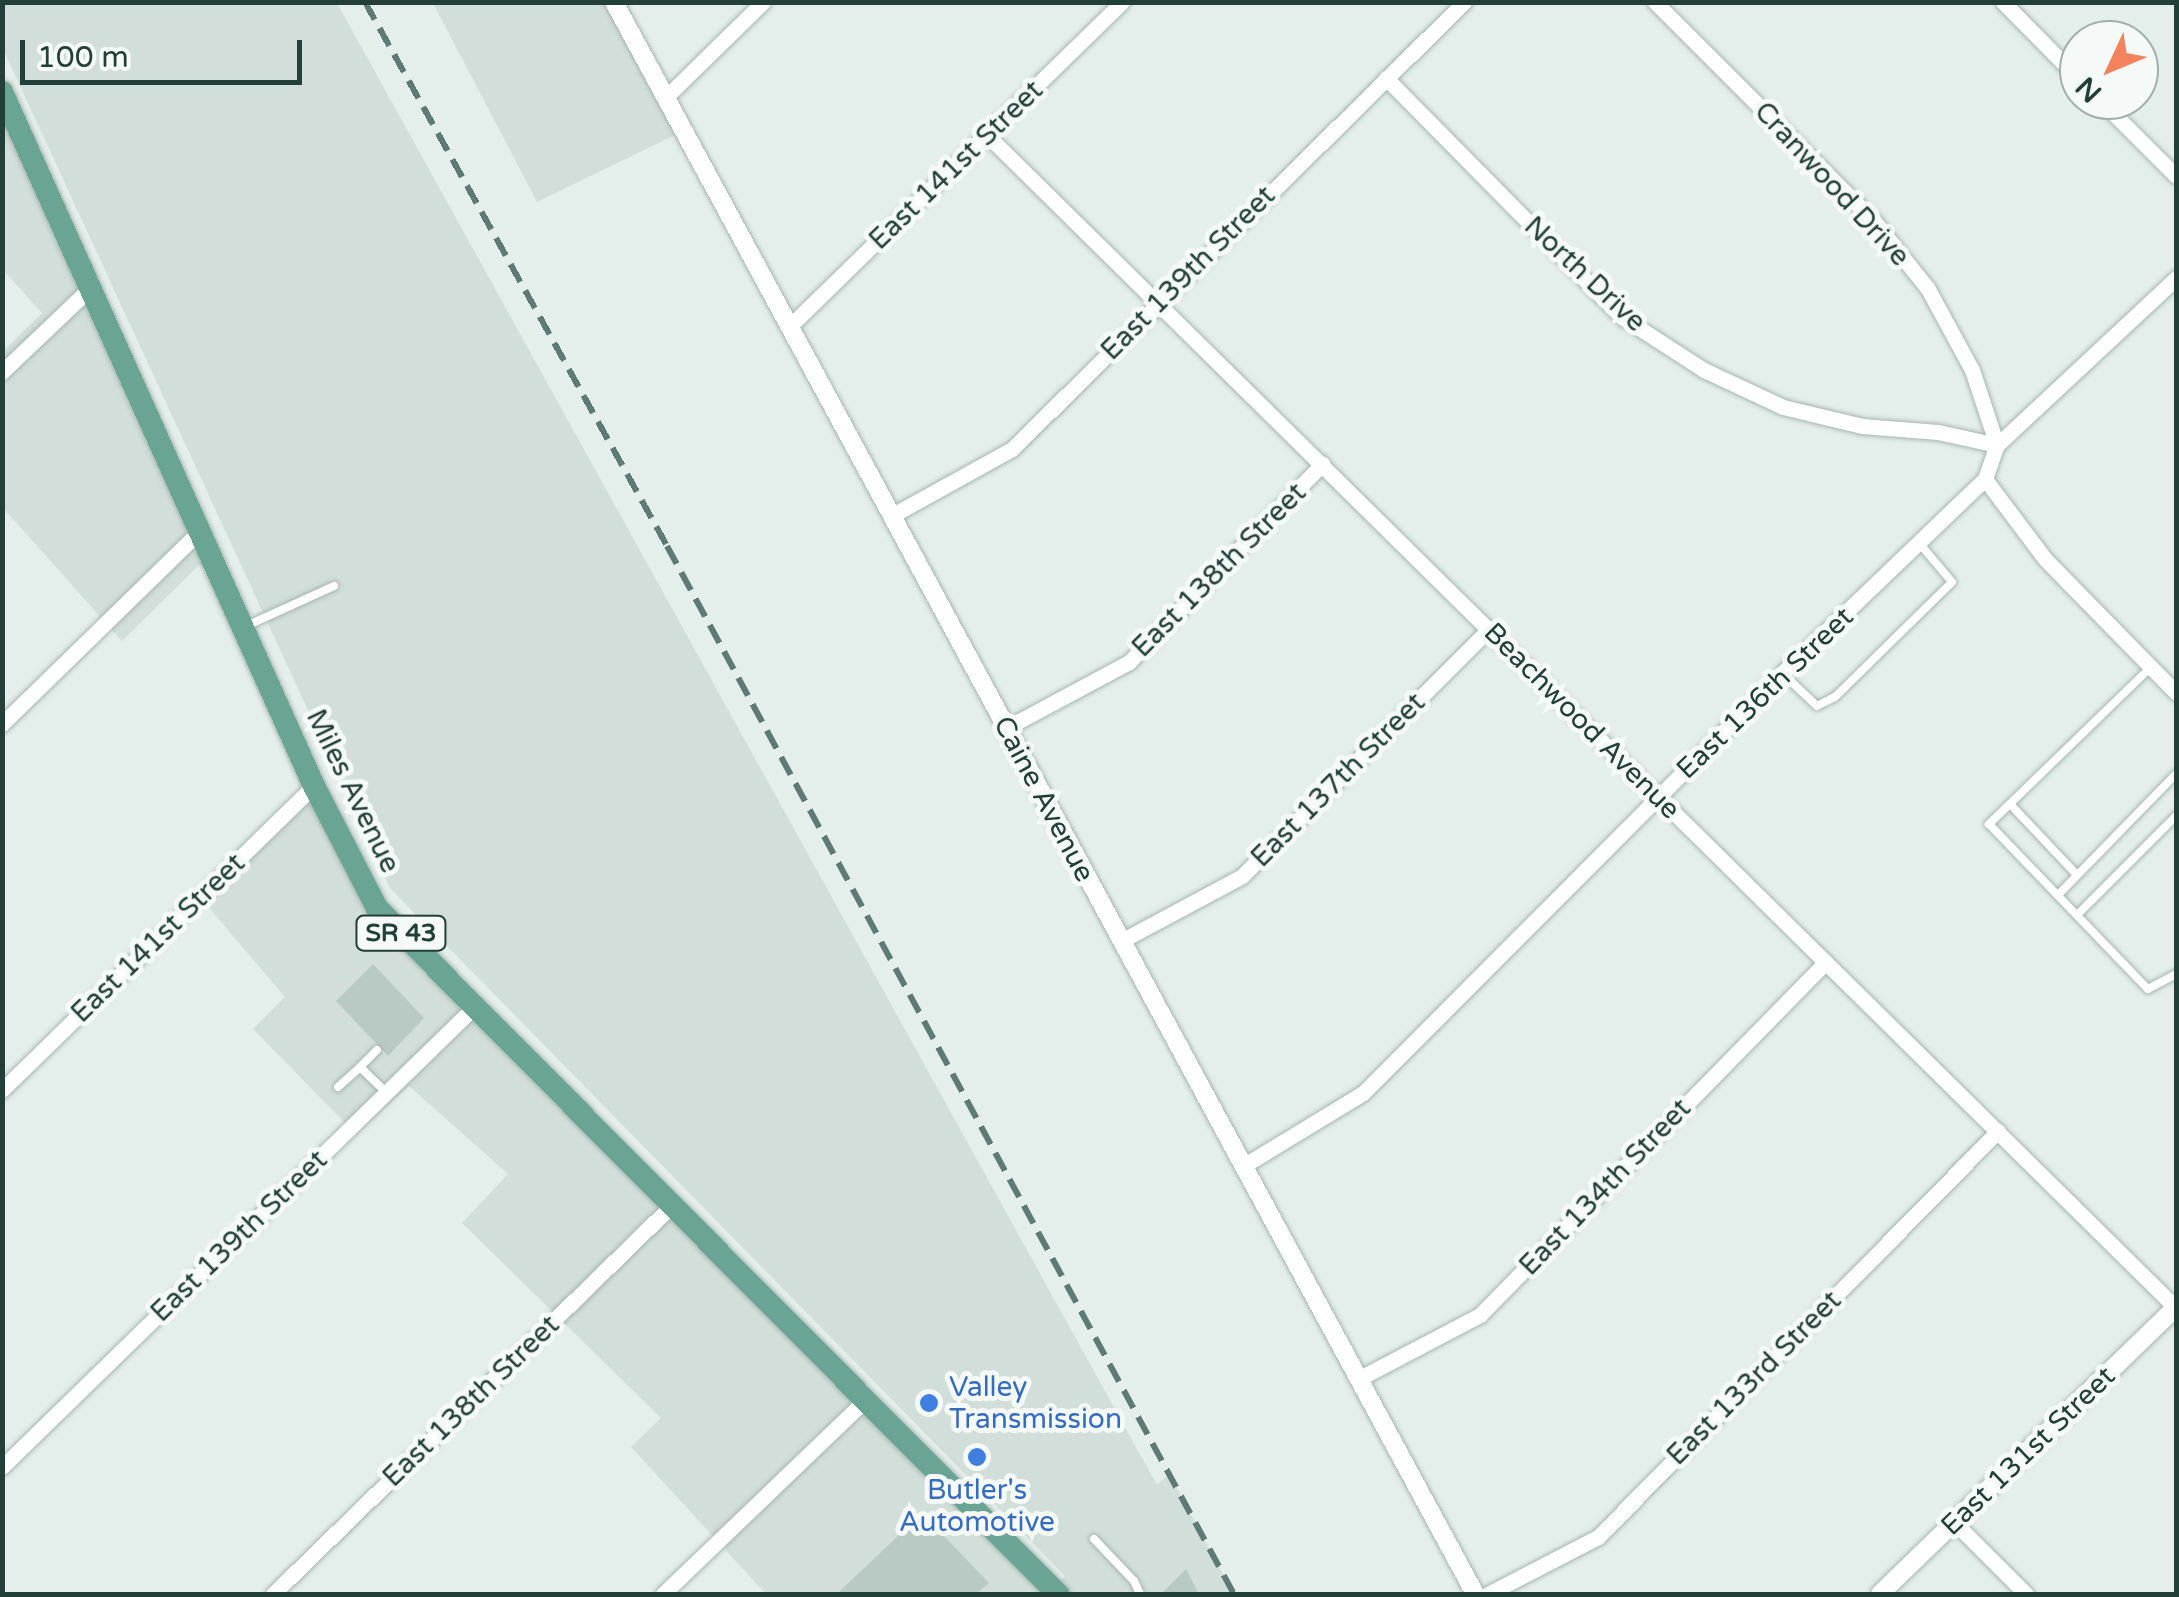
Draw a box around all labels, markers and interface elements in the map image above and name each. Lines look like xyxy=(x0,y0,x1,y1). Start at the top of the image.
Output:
scale bar xyxy=(25,20,308,82)
north arrow xyxy=(2059,20,2159,120)
text: 100 m xyxy=(37,39,129,76)
text: N xyxy=(2069,70,2109,109)
street label: East 141st Street xyxy=(862,73,1050,257)
street label: Cranwood Drive xyxy=(1747,95,1917,273)
street label: East 139th Street xyxy=(1094,179,1282,367)
street label: North Drive xyxy=(1517,209,1653,339)
street label: East 138th Street xyxy=(1125,476,1313,664)
street label: East 136th Street xyxy=(1670,600,1860,786)
street label: Beachwood Avenue xyxy=(1477,616,1687,826)
street label: East 137th Street xyxy=(1244,686,1432,874)
street label: Miles Avenue xyxy=(299,704,407,878)
street label: Caine Avenue xyxy=(986,711,1102,887)
street label: East 141st Street xyxy=(64,846,252,1030)
road number: SR 43 xyxy=(354,913,448,953)
street label: East 134th Street xyxy=(1512,1092,1698,1282)
street label: East 139th Street xyxy=(144,1143,334,1329)
street label: East 133rd Street xyxy=(1660,1284,1848,1472)
street label: East 138th Street xyxy=(376,1308,566,1494)
street label: East 131st Street xyxy=(1934,1359,2122,1543)
place label: Valley Transmission xyxy=(949,1370,1122,1436)
marker: Valley Transmission xyxy=(918,1392,940,1414)
marker: Butler's Automotive xyxy=(966,1446,988,1468)
place label: Butler's Automotive xyxy=(899,1473,1055,1539)

